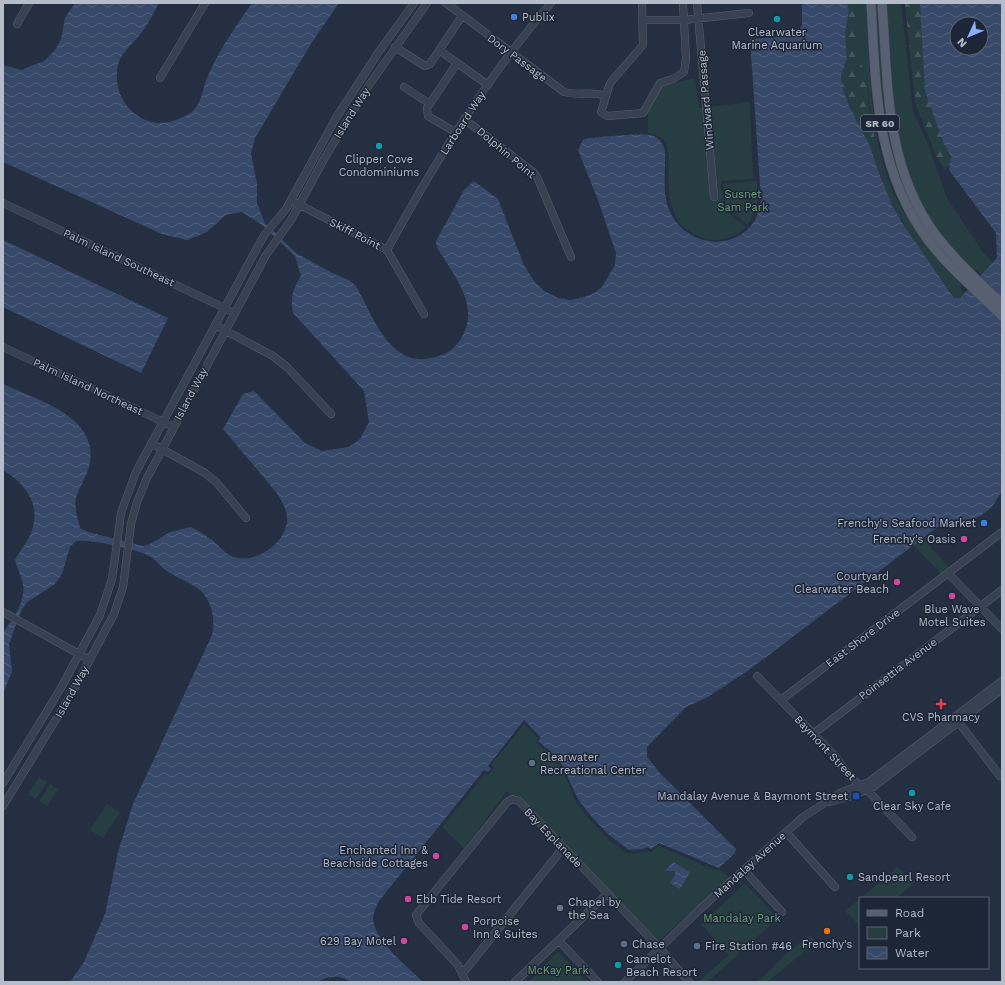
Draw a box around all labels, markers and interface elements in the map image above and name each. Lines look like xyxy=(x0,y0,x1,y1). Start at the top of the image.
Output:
place label: Publix xyxy=(522,11,555,24)
marker: Publix xyxy=(509,12,519,22)
marker: Clearwater Marine Aquarium xyxy=(772,14,782,24)
north arrow xyxy=(949,16,989,56)
place label: Clearwater Marine Aquarium xyxy=(731,26,823,52)
street label: Dory Passage xyxy=(485,31,549,85)
text: N xyxy=(955,35,970,50)
street label: Windward Passage xyxy=(695,49,717,151)
street label: Island Way xyxy=(331,85,373,141)
street label: Larboard Way xyxy=(438,88,489,157)
road number: SR 60 xyxy=(861,115,899,131)
street label: Dolphin Point xyxy=(474,125,538,182)
marker: Clipper Cove Condominiums xyxy=(374,141,384,151)
place label: Clipper Cove Condominiums xyxy=(339,153,420,179)
park label: Susnet Sam Park xyxy=(717,188,769,214)
street label: Skiff Point xyxy=(327,216,383,253)
street label: Palm Island Southeast xyxy=(61,226,177,290)
street label: Palm Island Northeast xyxy=(31,356,145,418)
street label: Island Way xyxy=(172,365,210,422)
place label: Frenchy's Seafood Market xyxy=(837,517,976,530)
marker: Frenchy's Seafood Market xyxy=(979,518,989,528)
place label: Frenchy's Oasis xyxy=(873,533,956,546)
marker: Frenchy's Oasis xyxy=(959,534,969,544)
place label: Courtyard Clearwater Beach xyxy=(794,570,889,596)
marker: Courtyard Clearwater Beach xyxy=(892,577,902,587)
marker: Blue Wave Motel Suites xyxy=(947,591,957,601)
place label: Blue Wave Motel Suites xyxy=(919,603,986,629)
street label: East Shore Drive xyxy=(823,606,903,670)
street label: Poinsettia Avenue xyxy=(856,635,940,703)
street label: Island Way xyxy=(52,663,92,720)
marker: CVS Pharmacy xyxy=(936,699,946,709)
place label: CVS Pharmacy xyxy=(902,711,980,724)
street label: Baymont Street xyxy=(792,713,859,783)
place label: Clearwater Recreational Center xyxy=(540,751,647,777)
marker: Clearwater Recreational Center xyxy=(527,758,537,768)
marker: Clear Sky Cafe xyxy=(907,788,917,798)
place label: Mandalay Avenue & Baymont Street xyxy=(657,790,848,803)
marker: Mandalay Avenue & Baymont Street xyxy=(851,791,861,801)
place label: Clear Sky Cafe xyxy=(873,800,951,813)
street label: Bay Esplanade xyxy=(521,805,585,871)
street label: Mandalay Avenue xyxy=(711,829,789,901)
place label: Enchanted Inn & Beachside Cottages xyxy=(323,844,428,870)
marker: Enchanted Inn & Beachside Cottages xyxy=(431,851,441,861)
place label: Sandpearl Resort xyxy=(858,871,951,884)
marker: Sandpearl Resort xyxy=(845,872,855,882)
place label: Ebb Tide Resort xyxy=(416,893,502,906)
marker: Ebb Tide Resort xyxy=(403,894,413,904)
place label: Chapel by the Sea xyxy=(568,896,621,922)
legend xyxy=(859,897,989,969)
marker: Chapel by the Sea xyxy=(555,903,565,913)
text: Road xyxy=(895,906,924,920)
park label: Mandalay Park xyxy=(703,912,781,925)
place label: Porpoise Inn & Suites xyxy=(473,915,538,941)
marker: Porpoise Inn & Suites xyxy=(460,922,470,932)
marker: Frenchy's xyxy=(822,926,832,936)
text: Park xyxy=(895,926,921,940)
place label: 629 Bay Motel xyxy=(320,935,397,948)
marker: 629 Bay Motel xyxy=(399,936,409,946)
place label: Chase xyxy=(632,938,665,951)
place label: Frenchy's xyxy=(802,938,852,951)
marker: Chase xyxy=(619,939,629,949)
place label: Fire Station #46 xyxy=(705,940,792,953)
marker: Fire Station #46 xyxy=(692,941,702,951)
text: Water xyxy=(895,946,930,960)
place label: Camelot Beach Resort xyxy=(626,953,698,979)
marker: Camelot Beach Resort xyxy=(613,960,623,970)
park label: McKay Park xyxy=(527,964,589,977)

